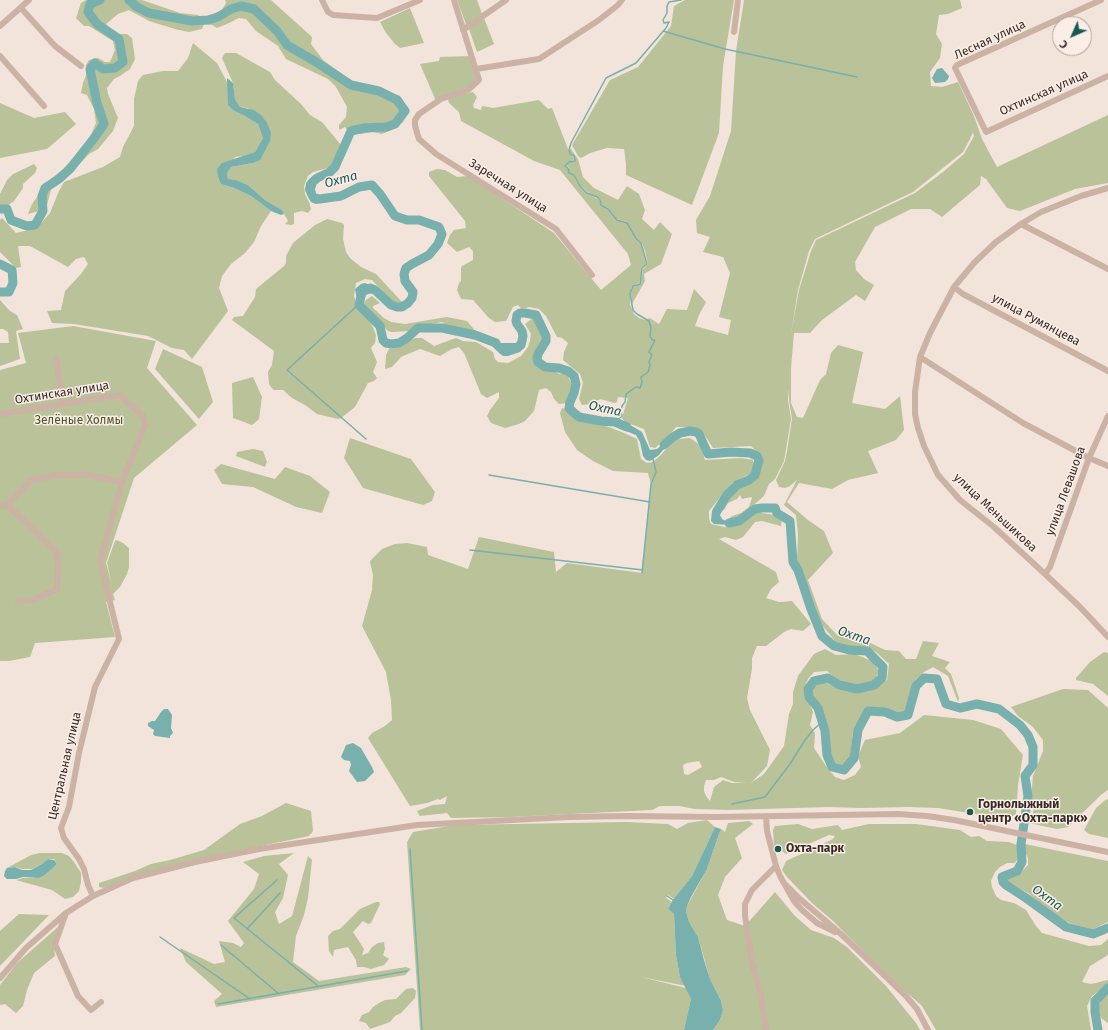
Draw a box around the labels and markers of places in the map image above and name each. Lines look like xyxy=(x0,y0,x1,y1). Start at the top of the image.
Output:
place label: Горнолыжный центр «Охта-парк» xyxy=(978,798,1088,826)
marker: Горнолыжный центр «Охта-парк» xyxy=(965,807,975,817)
place label: Охта-парк xyxy=(786,842,844,856)
marker: Охта-парк xyxy=(773,844,783,854)

